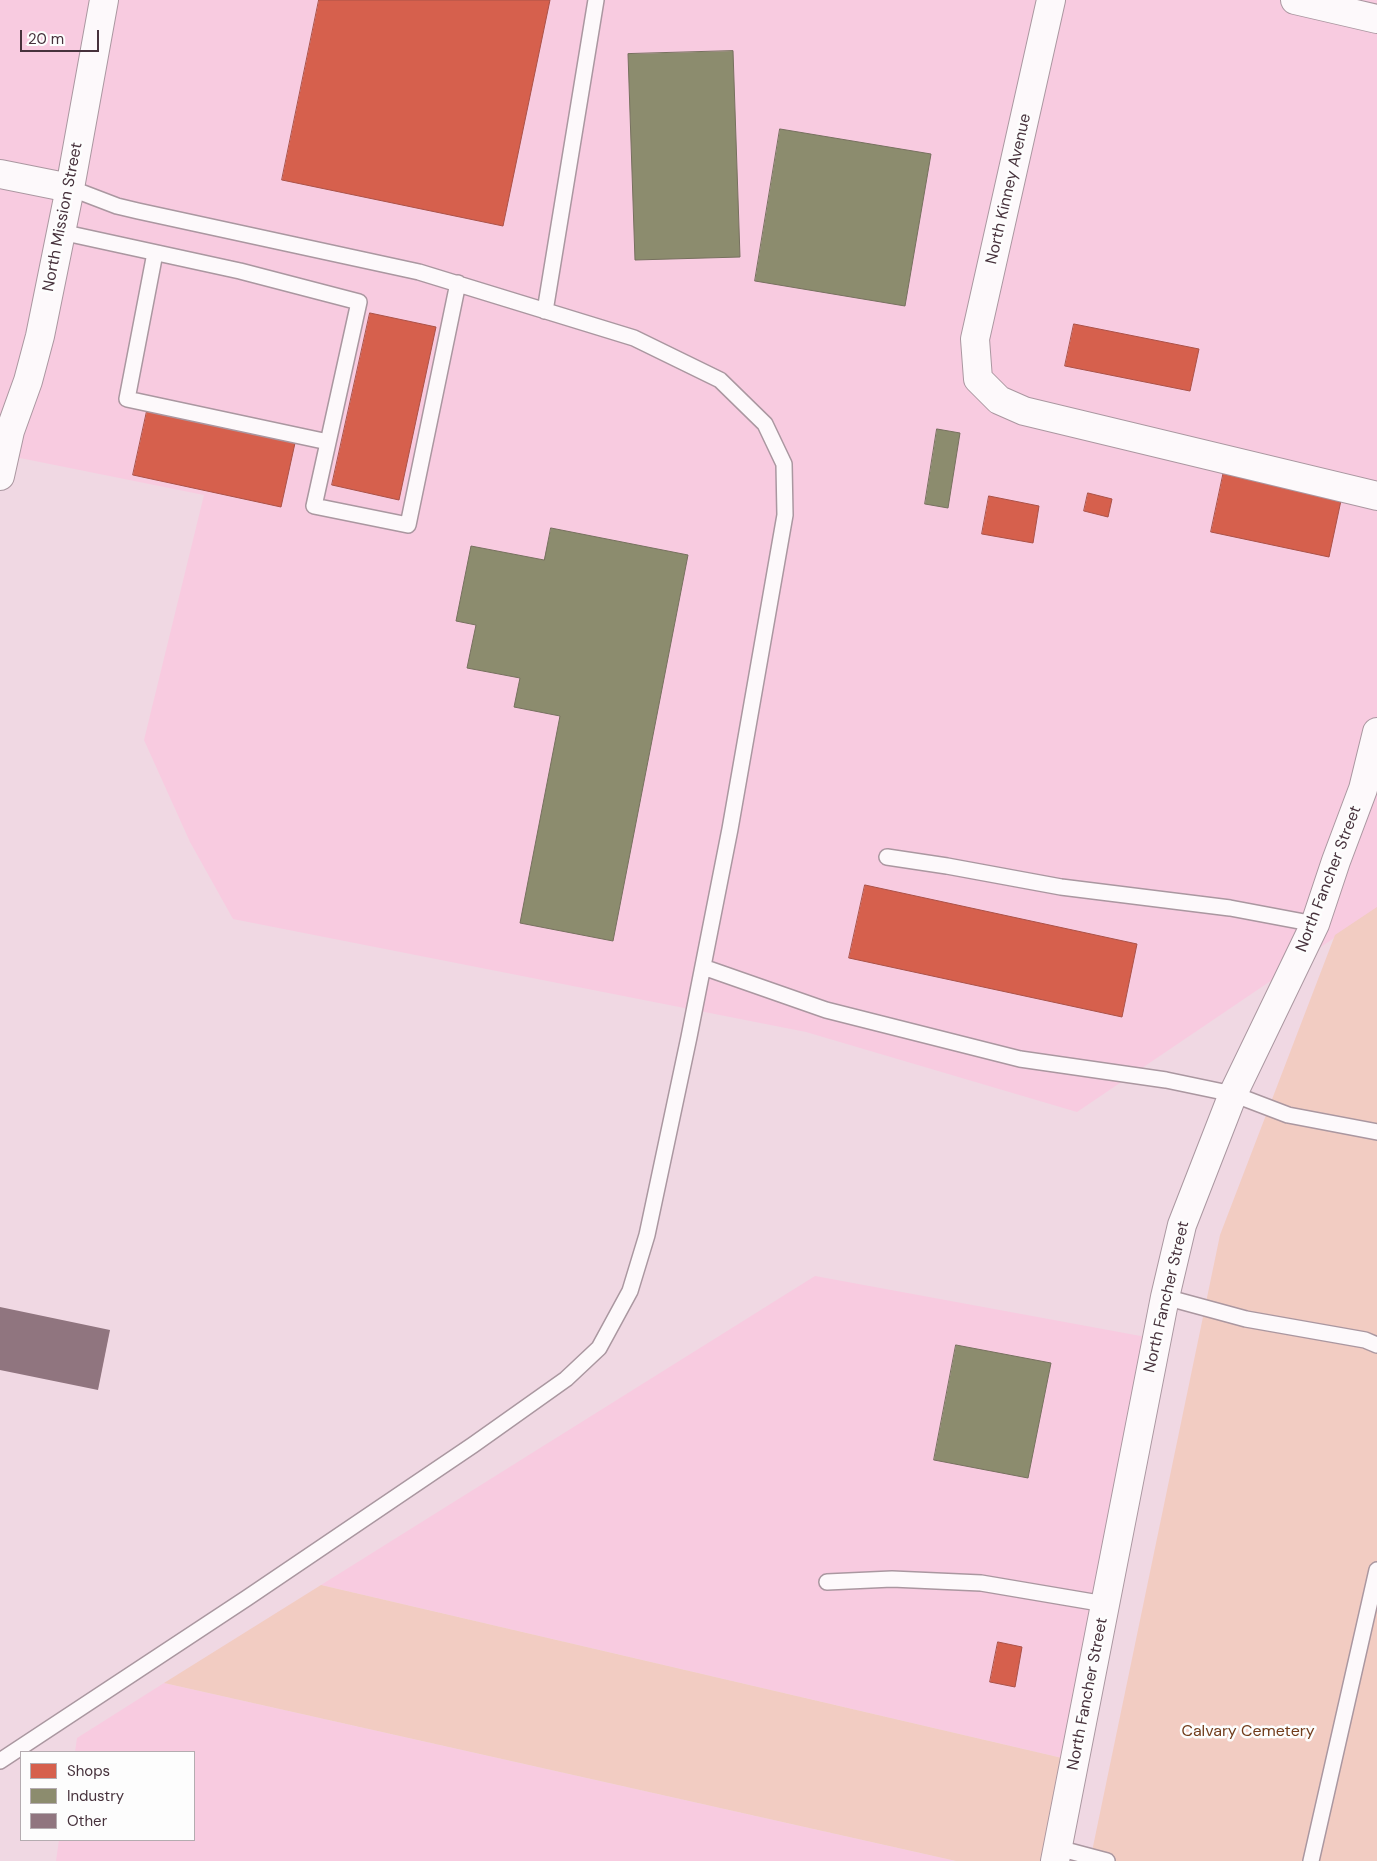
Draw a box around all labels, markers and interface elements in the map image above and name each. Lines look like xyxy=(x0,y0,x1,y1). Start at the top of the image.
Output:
scale bar xyxy=(22,20,101,52)
text: 20 m xyxy=(28,29,64,49)
street label: North Kinney Avenue xyxy=(982,112,1036,266)
street label: North Mission Street xyxy=(39,141,87,293)
street label: North Fancher Street xyxy=(1292,803,1366,955)
street label: North Fancher Street xyxy=(1140,1219,1194,1375)
street label: North Fancher Street xyxy=(1064,1616,1112,1772)
park label: Calvary Cemetery xyxy=(1181,1722,1315,1742)
legend xyxy=(20,1751,195,1841)
text: Shops xyxy=(67,1761,110,1781)
text: Industry xyxy=(67,1786,124,1806)
text: Other xyxy=(67,1811,107,1831)

